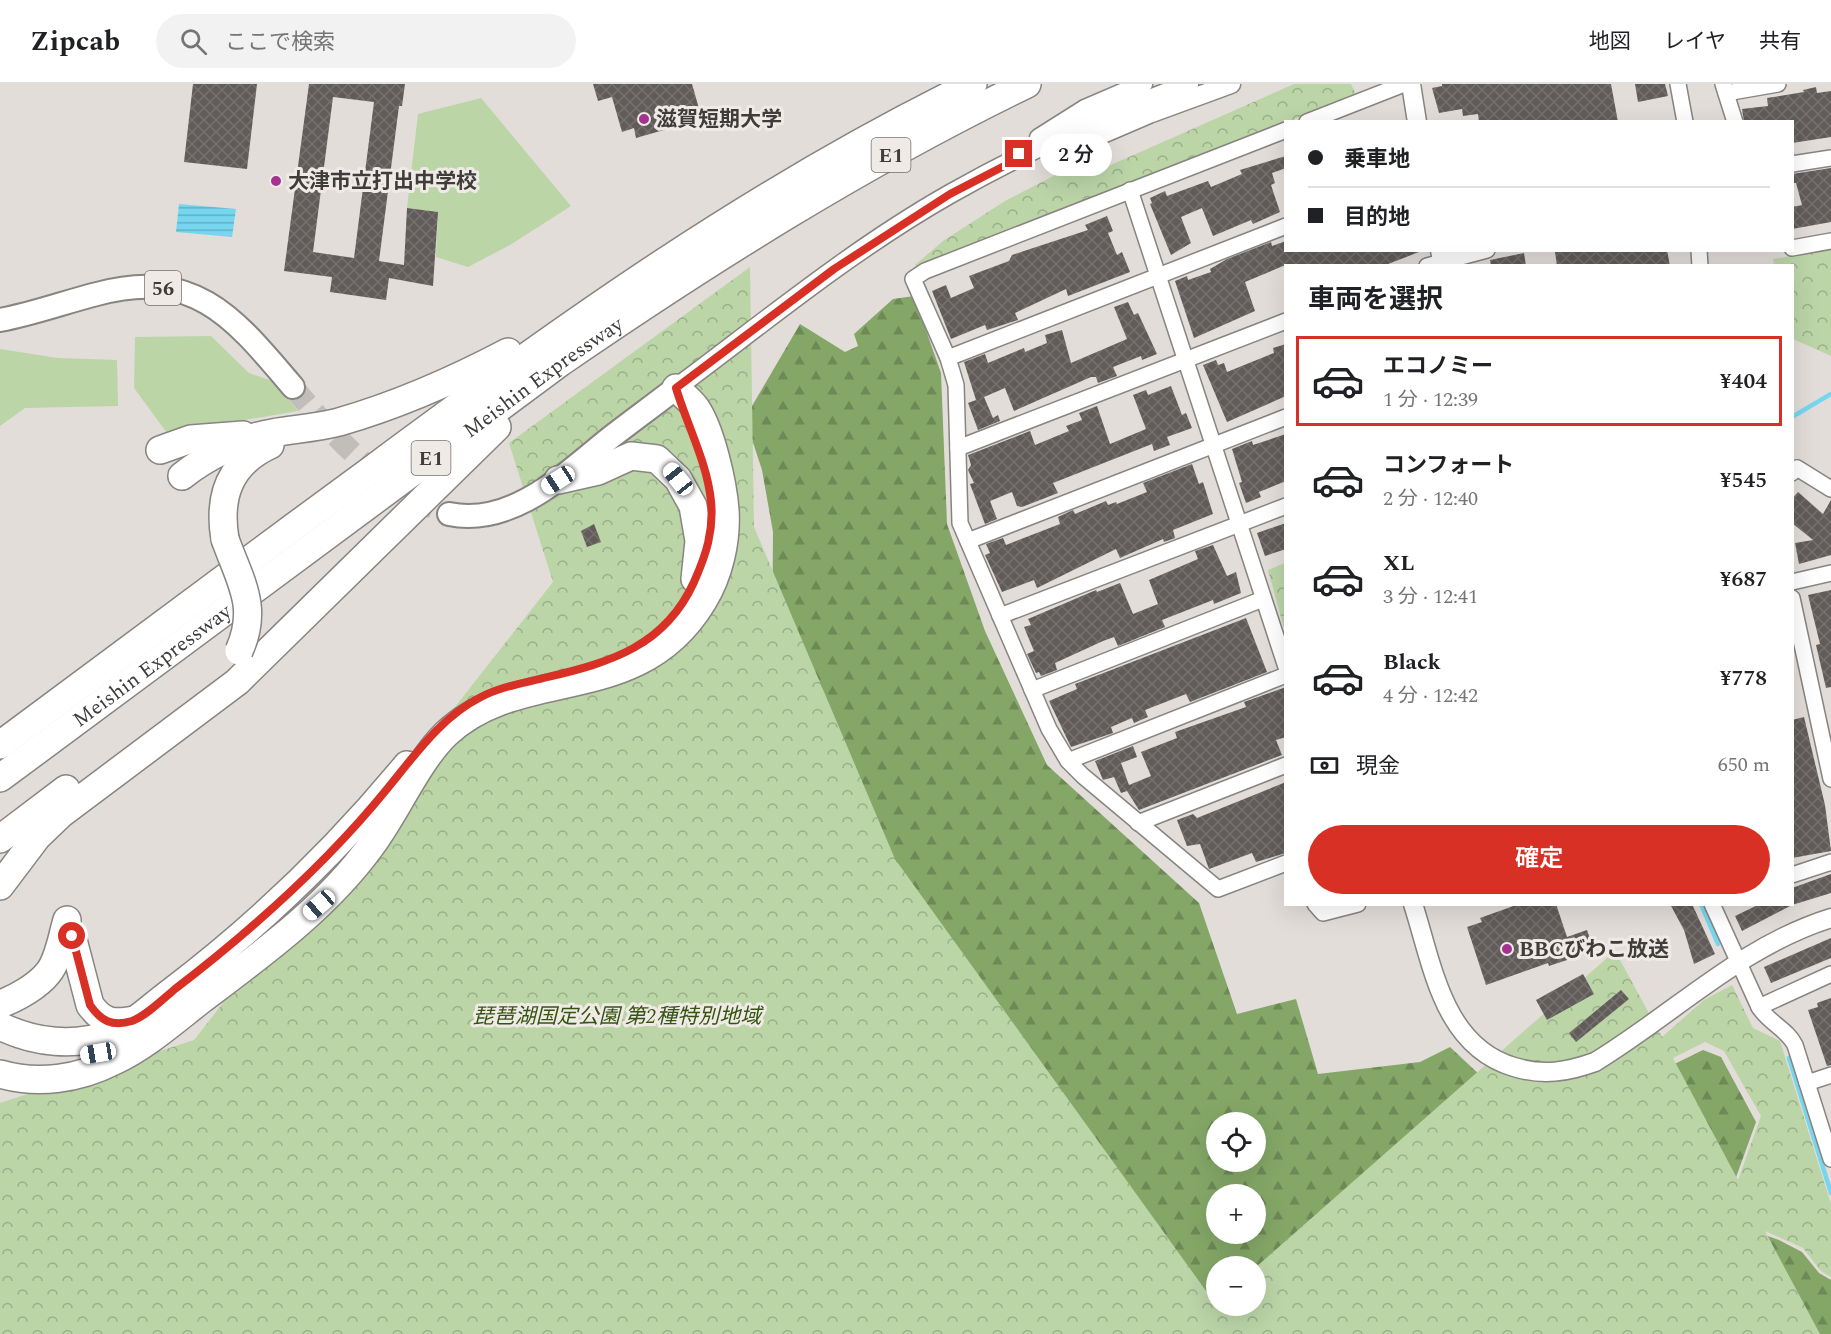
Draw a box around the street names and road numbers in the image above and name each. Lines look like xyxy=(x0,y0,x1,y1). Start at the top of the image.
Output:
road number: E1 xyxy=(872,138,910,172)
road number: 56 xyxy=(145,271,181,305)
street label: Meishin Expressway xyxy=(457,309,631,446)
road number: E1 xyxy=(412,441,450,475)
street label: Meishin Expressway xyxy=(66,596,239,736)

